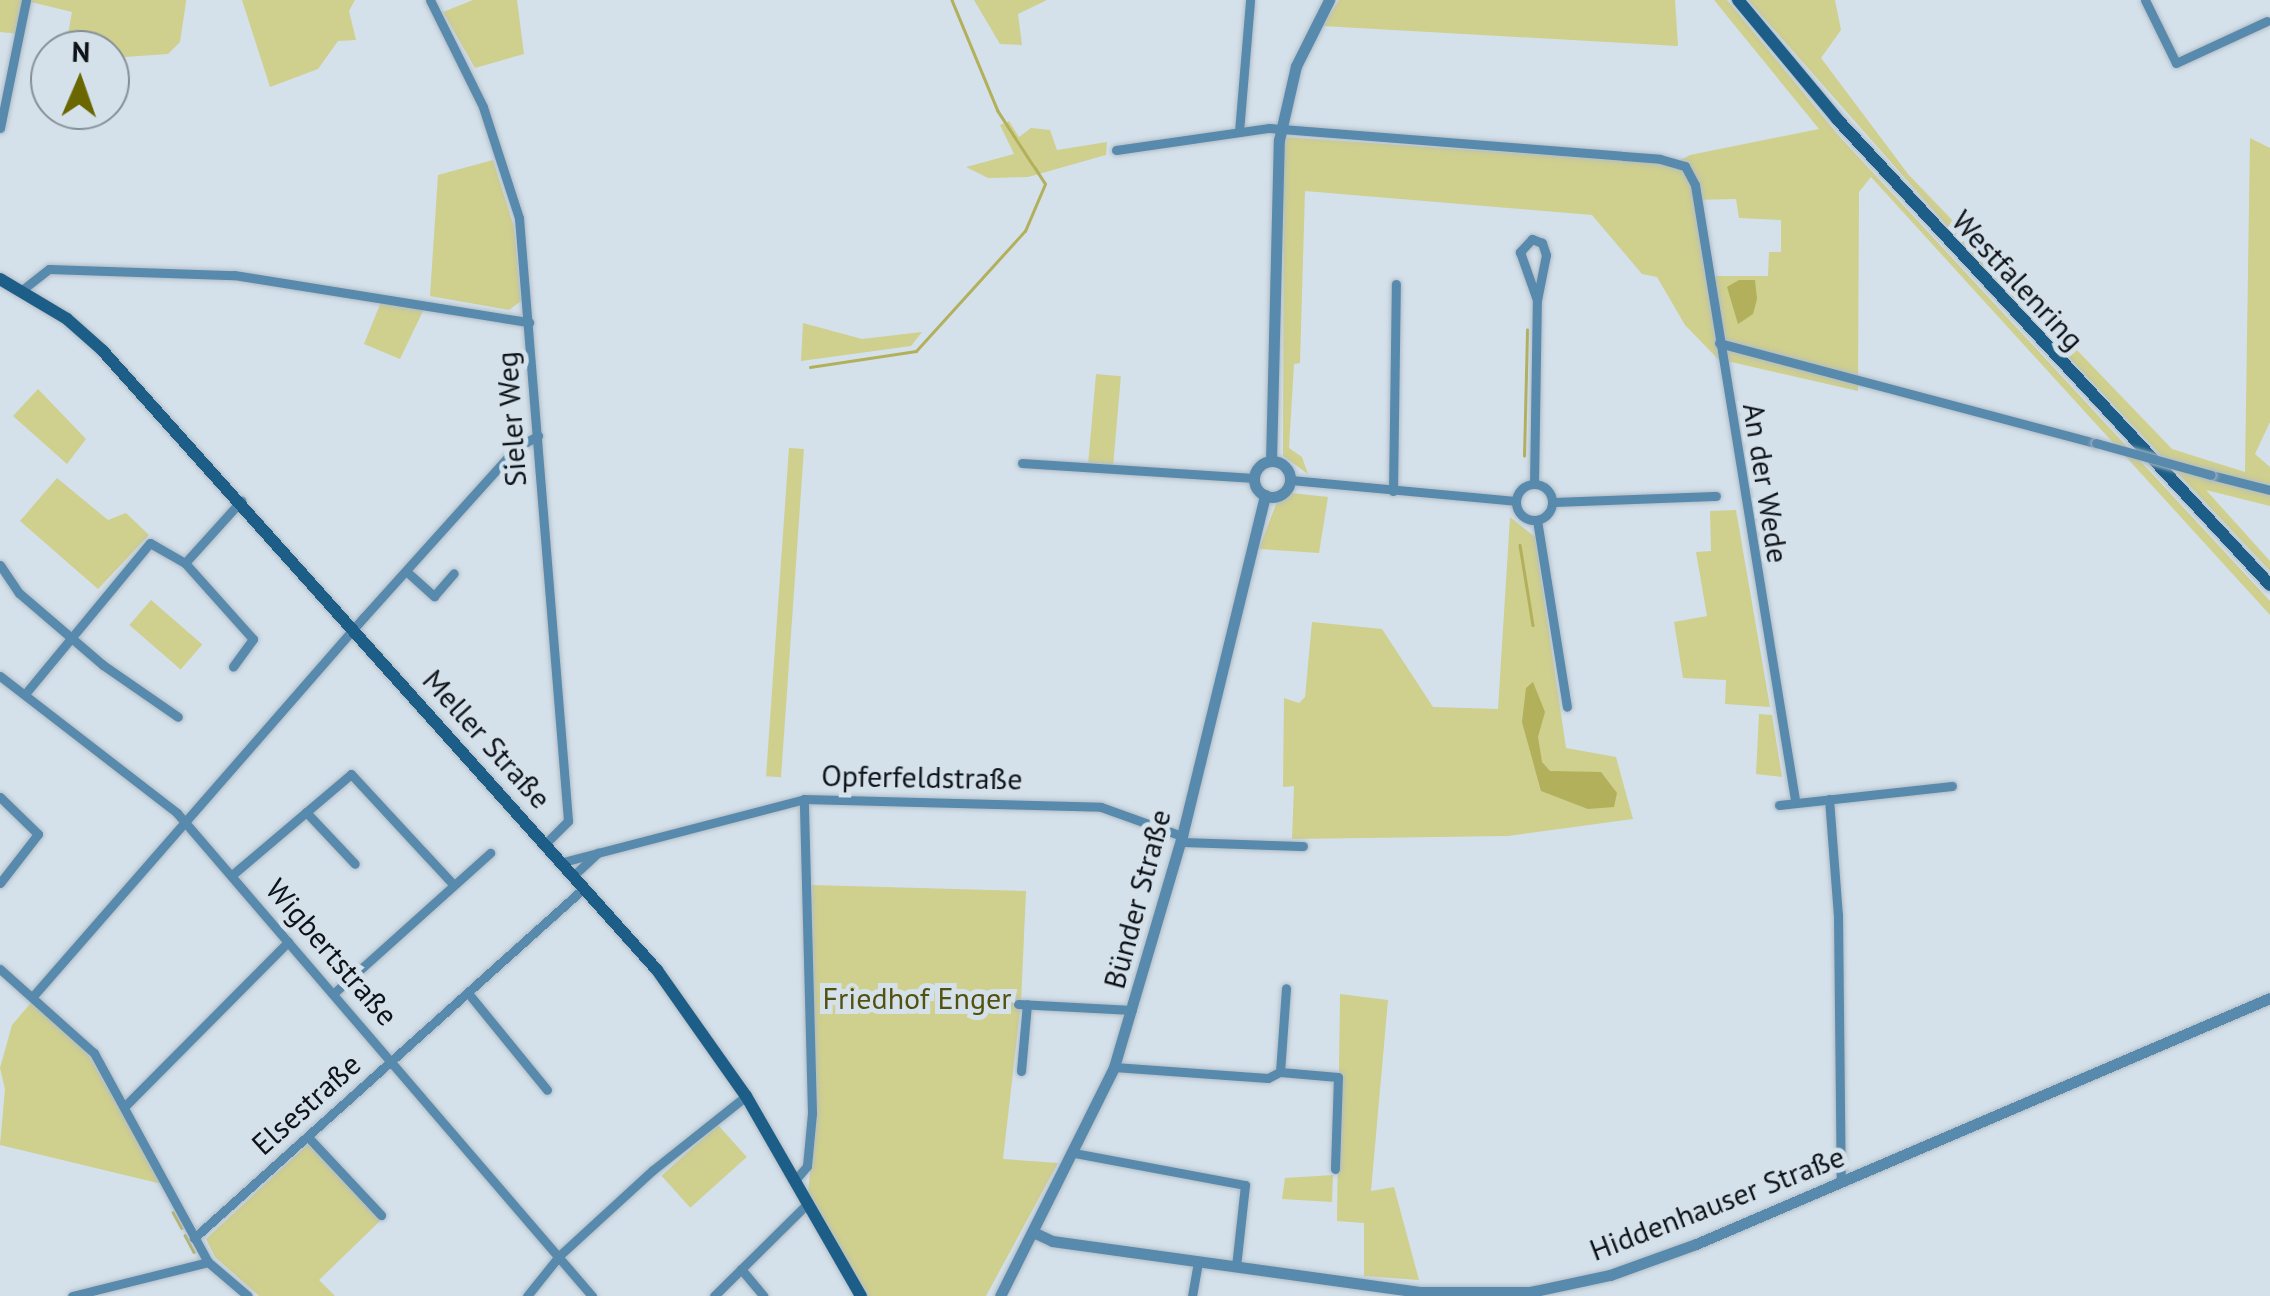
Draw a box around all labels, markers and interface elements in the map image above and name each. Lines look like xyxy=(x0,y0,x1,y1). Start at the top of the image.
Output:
north arrow xyxy=(30,30,130,130)
text: N xyxy=(71,33,91,70)
street label: Westfalenring xyxy=(1944,203,2092,357)
street label: Sieler Weg xyxy=(488,350,534,488)
street label: An der Wede xyxy=(1736,400,1796,566)
street label: Meller Straße xyxy=(415,662,559,816)
street label: Opferfeldstraße xyxy=(821,757,1023,797)
street label: Bünder Straße xyxy=(1096,806,1178,992)
street label: Wigbertstraße xyxy=(259,871,405,1033)
park label: Friedhof Enger xyxy=(823,980,1011,1016)
street label: Elsestraße xyxy=(244,1046,368,1162)
street label: Hiddenhauser Straße xyxy=(1585,1138,1849,1268)

